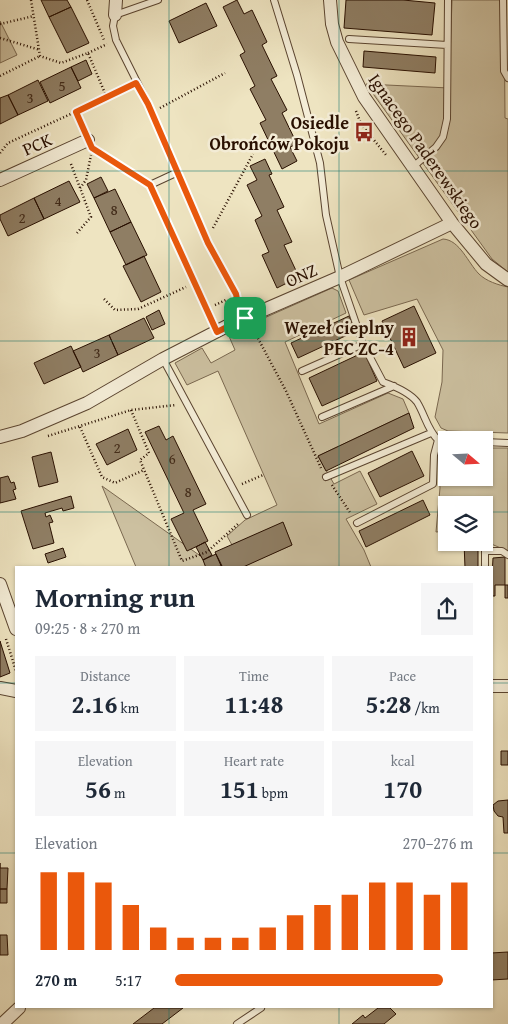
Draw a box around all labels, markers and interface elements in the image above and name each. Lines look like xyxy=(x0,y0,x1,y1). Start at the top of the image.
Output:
street label: Ignacego Paderewskiego xyxy=(362,68,490,234)
house number: 5 xyxy=(58,75,66,96)
house number: 3 xyxy=(26,87,34,108)
place label: Osiedle Obrońców Pokoju xyxy=(210,109,350,157)
bus stop icon: Osiedle Obrońców Pokoju xyxy=(353,121,375,143)
street label: PCK xyxy=(18,125,57,162)
house number: 4 xyxy=(54,190,62,211)
house number: 8 xyxy=(110,199,118,220)
house number: 2 xyxy=(18,207,26,228)
street label: ONZ xyxy=(281,256,321,294)
pin xyxy=(224,297,266,339)
icon: arrive xyxy=(231,304,259,332)
place label: Węzeł cieplny PEC ZC-4 xyxy=(284,314,395,362)
building icon: Węzeł cieplny PEC ZC-4 xyxy=(398,326,420,348)
house number: 3 xyxy=(93,342,101,363)
north arrow xyxy=(438,431,492,486)
map controls xyxy=(438,431,493,551)
house number: 2 xyxy=(113,437,121,458)
house number: 6 xyxy=(168,448,176,469)
house number: 8 xyxy=(184,481,192,502)
button: layers xyxy=(438,496,493,551)
text: Morning run xyxy=(35,576,195,617)
button: share xyxy=(421,583,473,635)
text: 09:25 · 8 × 270 m xyxy=(35,616,140,640)
text: Distance xyxy=(80,666,130,686)
text: Time xyxy=(239,666,269,686)
text: Pace xyxy=(389,666,416,686)
text: 2.16 xyxy=(72,686,117,722)
text: 11:48 xyxy=(225,686,283,722)
text: 5:28 xyxy=(366,686,412,722)
text: km xyxy=(117,698,139,718)
text: /km xyxy=(412,698,440,718)
text: Elevation xyxy=(78,751,133,771)
text: Heart rate xyxy=(224,751,284,771)
text: kcal xyxy=(391,751,415,771)
text: 56 xyxy=(85,771,111,807)
text: 151 xyxy=(220,771,259,807)
text: 170 xyxy=(383,771,422,807)
text: m xyxy=(111,783,126,803)
text: bpm xyxy=(259,783,288,803)
text: Elevation xyxy=(35,831,98,855)
text: 270–276 m xyxy=(403,831,473,855)
text: 270 m xyxy=(35,968,77,992)
text: 5:17 xyxy=(115,968,142,992)

